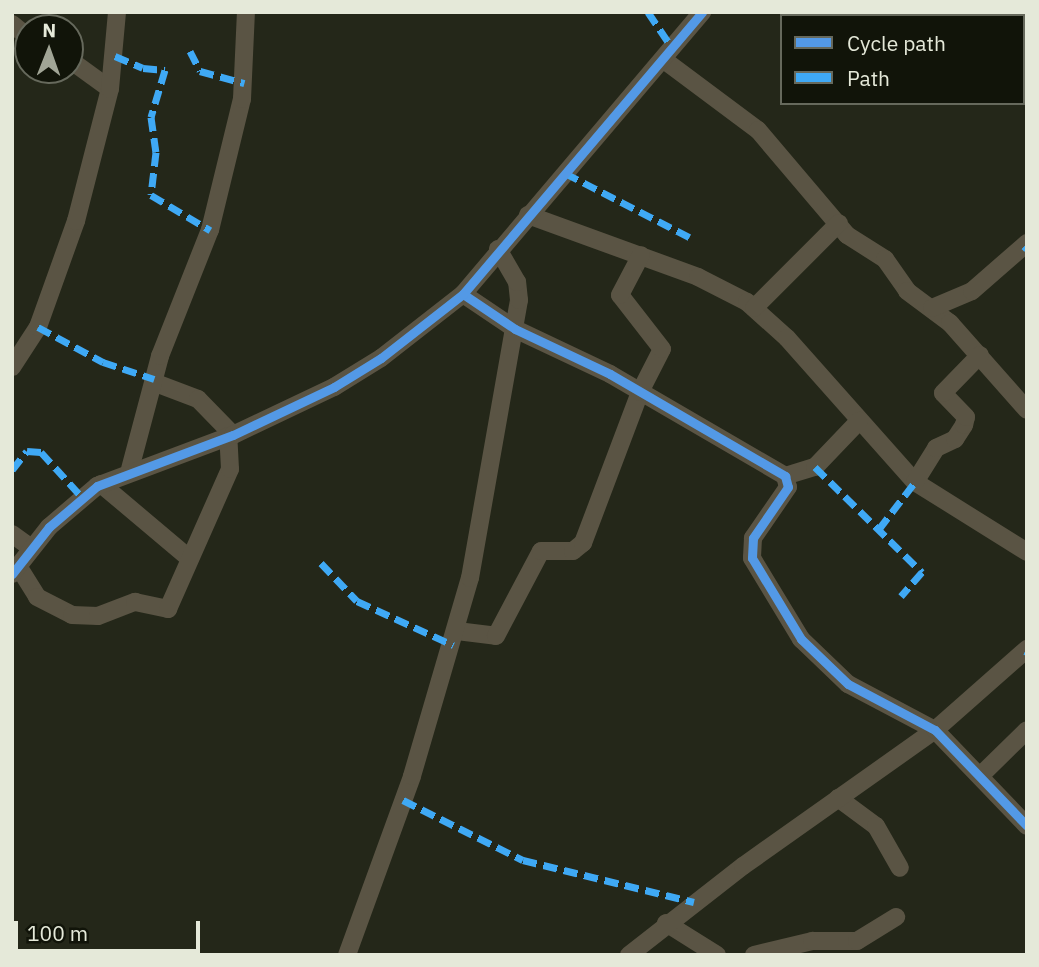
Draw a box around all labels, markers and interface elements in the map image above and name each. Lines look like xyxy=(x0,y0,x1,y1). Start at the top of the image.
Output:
north arrow xyxy=(14,14,84,84)
legend xyxy=(780,14,1025,105)
text: N xyxy=(42,18,56,42)
text: Cycle path xyxy=(847,29,946,57)
text: Path xyxy=(847,64,890,92)
scale bar xyxy=(18,908,203,952)
text: 100 m xyxy=(27,919,88,947)

